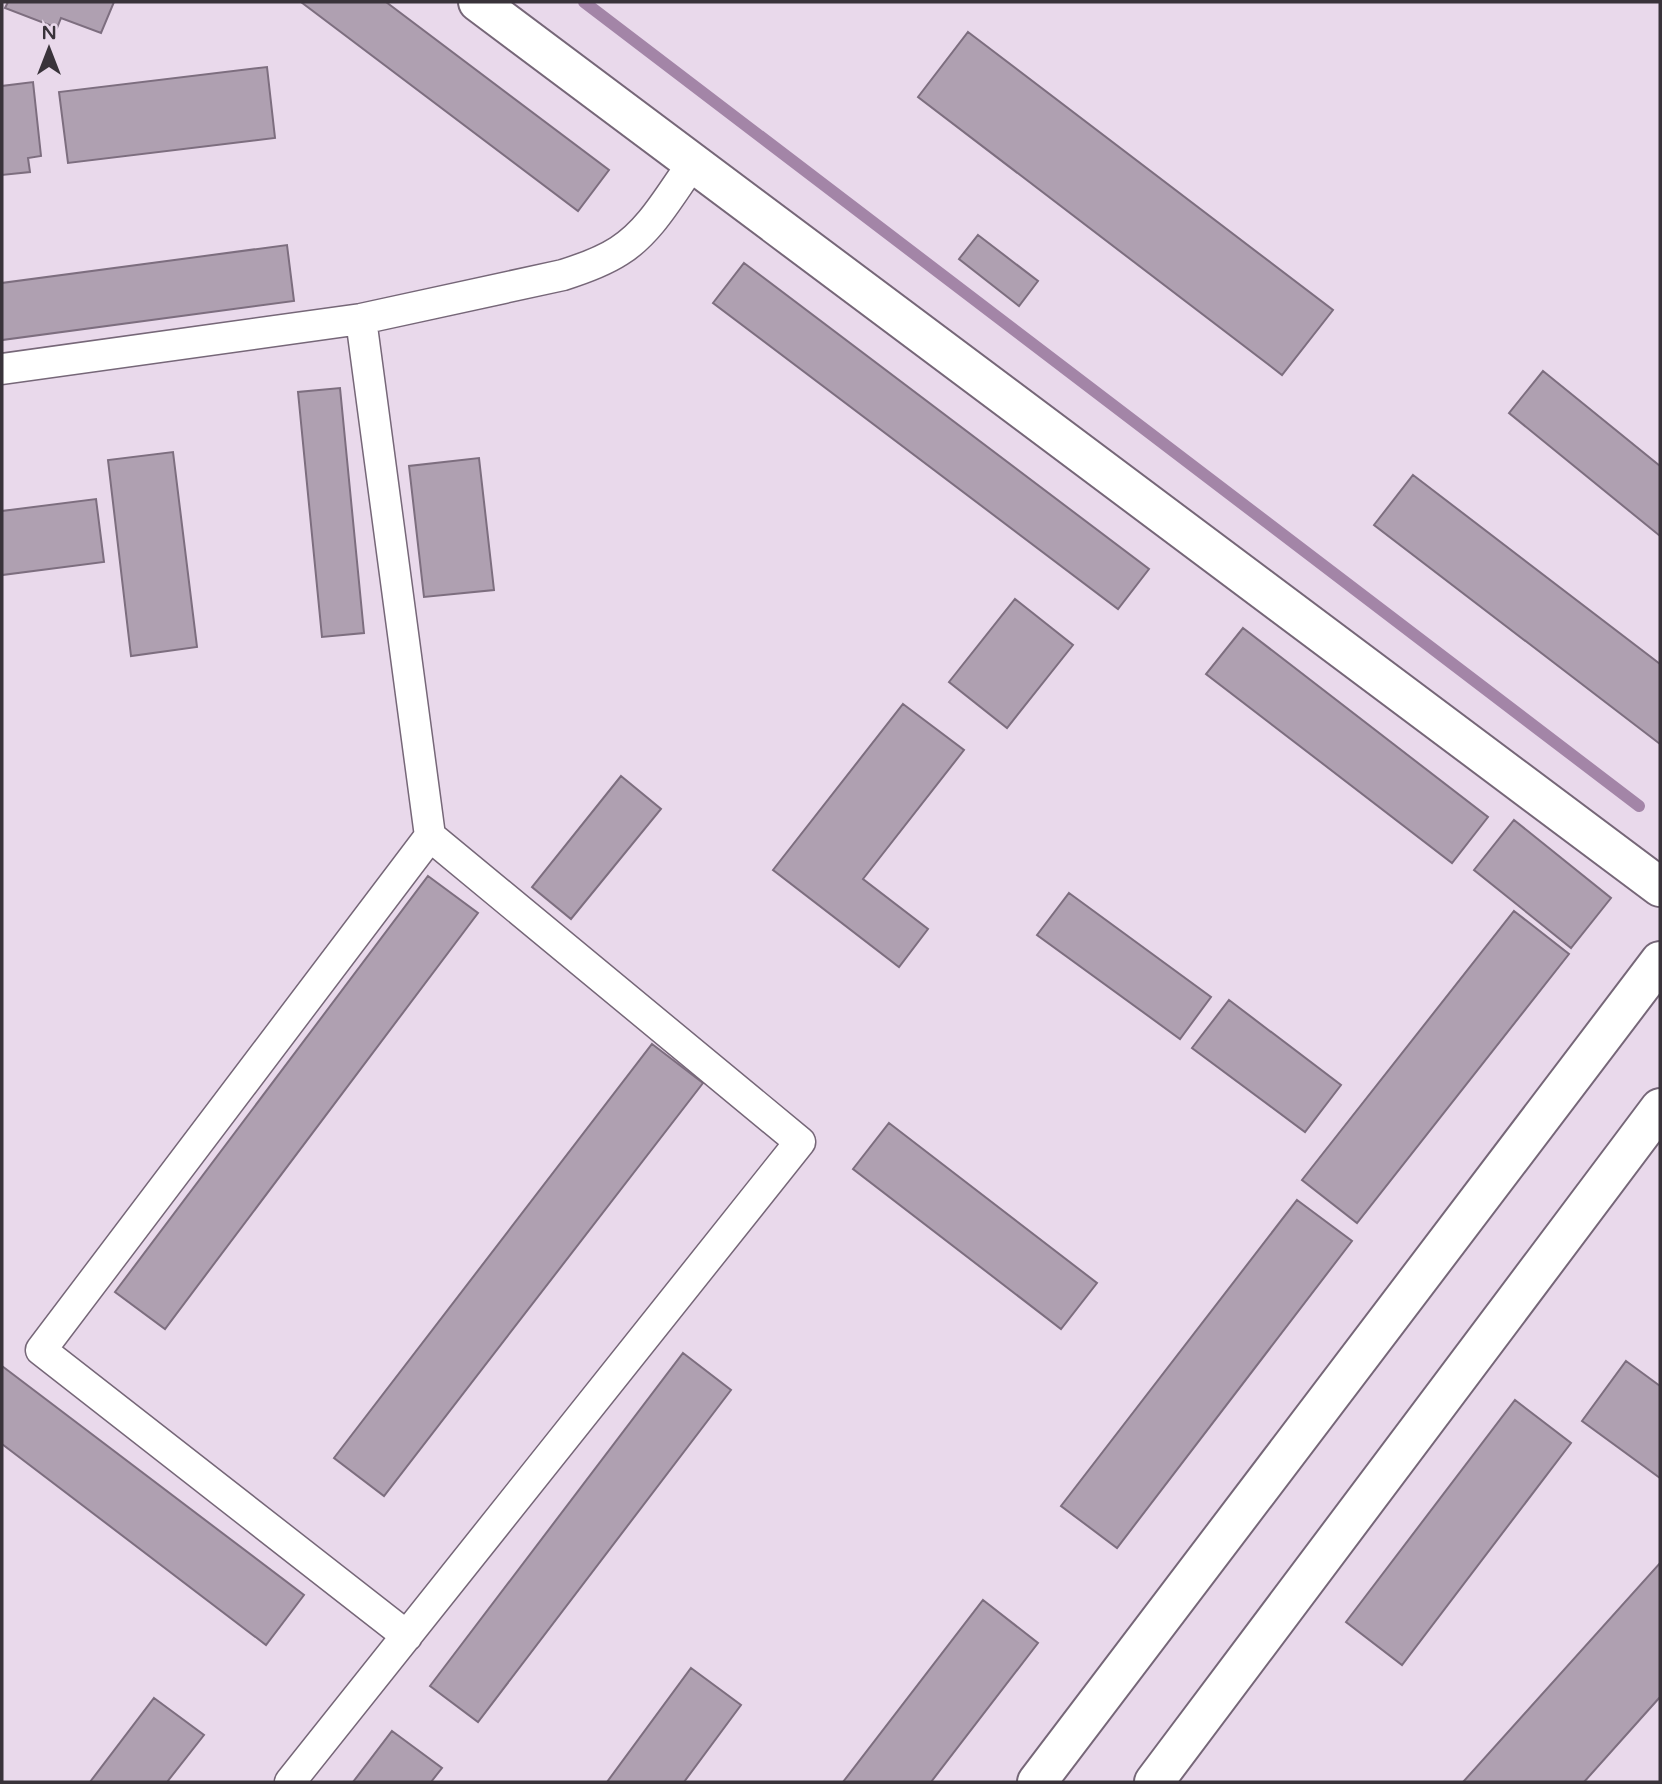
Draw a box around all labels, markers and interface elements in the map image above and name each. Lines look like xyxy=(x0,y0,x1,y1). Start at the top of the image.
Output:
north arrow xyxy=(14,14,84,84)
text: N xyxy=(41,22,57,44)

